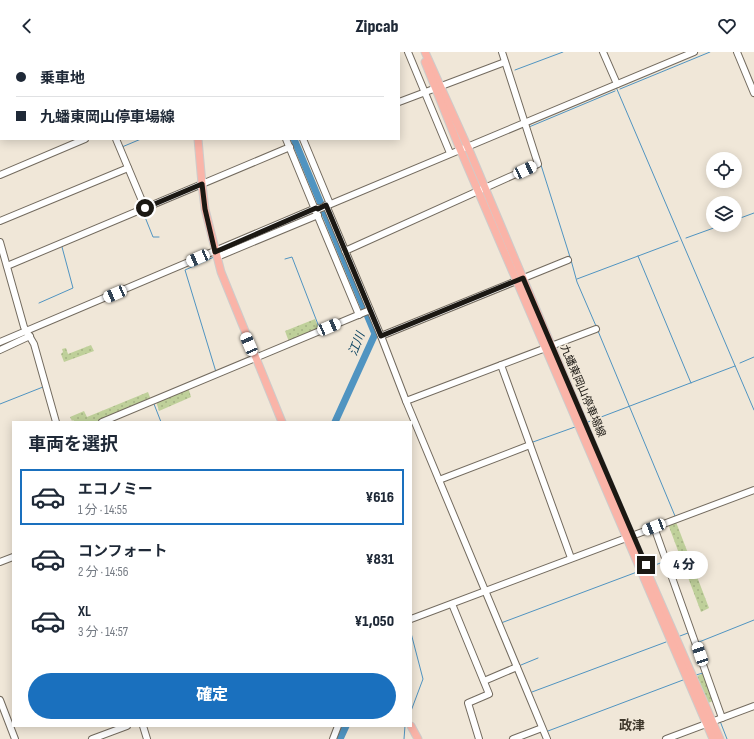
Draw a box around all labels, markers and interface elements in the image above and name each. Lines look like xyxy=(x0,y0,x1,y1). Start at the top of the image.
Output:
icon: back xyxy=(16,15,38,37)
icon: heart xyxy=(716,15,738,37)
text: Zipcab xyxy=(355,16,399,37)
text: 乗車地 xyxy=(40,69,85,88)
text: 九蟠東岡山停車場線 xyxy=(40,108,175,127)
map controls xyxy=(706,152,742,232)
button: locate xyxy=(706,152,742,188)
car xyxy=(512,159,538,181)
button: layers xyxy=(706,196,742,232)
route start xyxy=(136,199,154,217)
car xyxy=(185,248,211,268)
car xyxy=(102,284,128,304)
car xyxy=(316,317,342,337)
water label: 江川 xyxy=(346,328,369,358)
car xyxy=(239,331,259,357)
street label: 九蟠東岡山停車場線 xyxy=(558,343,608,439)
text: 車両を選択 xyxy=(28,434,118,455)
icon: car xyxy=(30,479,66,515)
text: エコノミー xyxy=(78,480,153,499)
text: ¥616 xyxy=(365,488,394,507)
text: 1 分 · 14:55 xyxy=(78,502,127,518)
car xyxy=(641,517,667,537)
icon: car xyxy=(30,541,66,577)
text: コンフォート xyxy=(78,542,168,561)
text: ¥831 xyxy=(366,550,394,569)
callout: 4 分 xyxy=(660,551,708,579)
route end xyxy=(637,556,655,574)
text: 4 分 xyxy=(673,557,695,573)
text: 2 分 · 14:56 xyxy=(78,564,129,580)
text: XL xyxy=(78,602,91,621)
icon: car xyxy=(30,603,66,639)
text: ¥1,050 xyxy=(354,612,394,631)
text: 3 分 · 14:57 xyxy=(78,624,128,640)
car xyxy=(690,641,710,667)
button: 確定 xyxy=(28,673,396,719)
district label: 政津 xyxy=(619,718,645,734)

